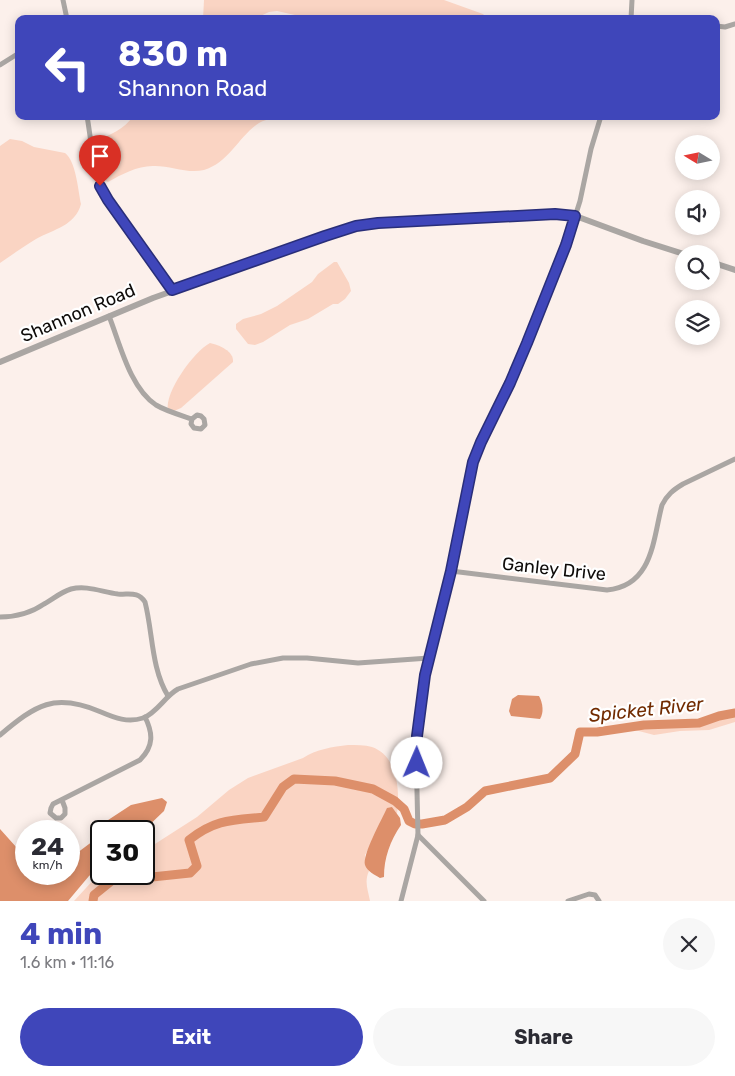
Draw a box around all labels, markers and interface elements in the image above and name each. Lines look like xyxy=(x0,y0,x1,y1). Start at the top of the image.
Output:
text: 830 m xyxy=(118,33,228,75)
icon: left xyxy=(35,35,100,100)
text: Shannon Road xyxy=(118,75,267,102)
pin xyxy=(79,135,121,186)
north arrow xyxy=(675,135,720,180)
map controls xyxy=(675,135,720,345)
icon: arrive xyxy=(86,142,114,170)
button: sound xyxy=(675,190,720,235)
button: search xyxy=(675,245,720,290)
street label: Shannon Road xyxy=(17,279,139,347)
button: layers xyxy=(675,300,720,345)
street label: Ganley Drive xyxy=(501,553,607,585)
water label: Spicket River xyxy=(588,692,705,727)
position arrow xyxy=(390,736,442,788)
speed limit sign: 30 xyxy=(90,820,155,885)
text: 24 xyxy=(31,832,64,861)
text: km/h xyxy=(33,858,62,872)
text: 4 min xyxy=(20,916,102,952)
button: close xyxy=(663,918,715,970)
text: 1.6 km · 11:16 xyxy=(20,953,114,972)
button: Exit xyxy=(20,1008,363,1066)
button: Share xyxy=(373,1008,715,1066)

